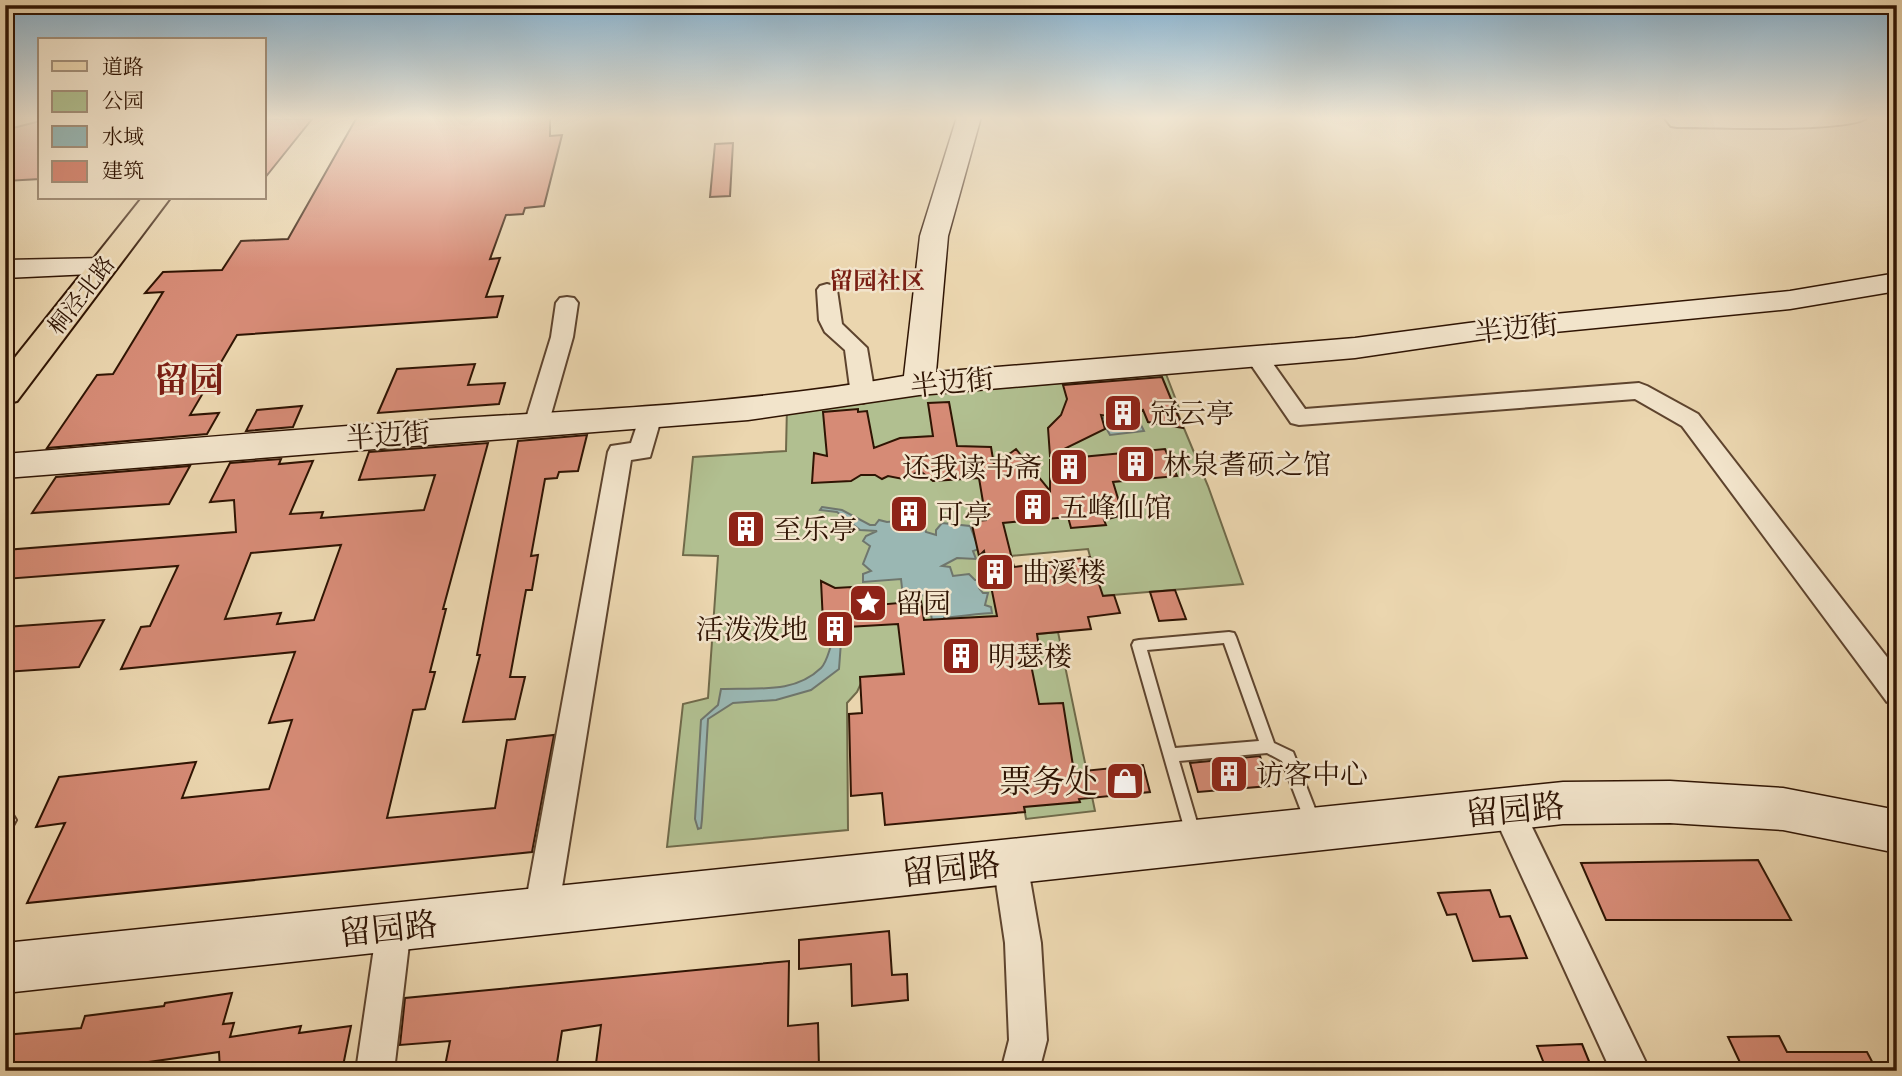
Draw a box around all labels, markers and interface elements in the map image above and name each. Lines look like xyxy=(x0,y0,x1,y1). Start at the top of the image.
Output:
legend xyxy=(38,38,266,200)
text: 道路 xyxy=(102,55,144,81)
text: 公园 xyxy=(102,89,144,115)
text: 水域 xyxy=(102,125,144,151)
text: 建筑 xyxy=(102,159,144,185)
street label: 桐泾北路 xyxy=(42,251,121,340)
district label: 留园社区 xyxy=(829,267,925,297)
street label: 半边街 xyxy=(1473,308,1560,351)
district label: 留园 xyxy=(154,360,224,403)
street label: 半边街 xyxy=(909,362,996,405)
building icon: 冠云亭 xyxy=(1102,392,1144,434)
place label: 冠云亭 xyxy=(1150,397,1234,432)
street label: 半边街 xyxy=(345,416,431,457)
building icon: 林泉耆硕之馆 xyxy=(1115,443,1157,485)
building icon: 还我读书斋 xyxy=(1048,446,1090,488)
place label: 林泉耆硕之馆 xyxy=(1163,448,1331,483)
place label: 还我读书斋 xyxy=(902,451,1042,486)
building icon: 五峰仙馆 xyxy=(1012,486,1054,528)
place label: 五峰仙馆 xyxy=(1060,491,1172,526)
building icon: 可亭 xyxy=(888,493,930,535)
place label: 可亭 xyxy=(936,498,992,533)
building icon: 至乐亭 xyxy=(725,508,767,550)
place label: 至乐亭 xyxy=(773,513,857,548)
building icon: 曲溪楼 xyxy=(974,551,1016,593)
place label: 曲溪楼 xyxy=(1022,556,1106,591)
place icon: 留园 xyxy=(847,582,889,624)
place label: 留园 xyxy=(895,587,951,622)
building icon: 活泼泼地 xyxy=(814,608,856,650)
place label: 活泼泼地 xyxy=(696,613,808,648)
building icon: 明瑟楼 xyxy=(940,635,982,677)
place label: 明瑟楼 xyxy=(988,640,1072,675)
building icon: 访客中心 xyxy=(1208,753,1250,795)
place label: 访客中心 xyxy=(1256,758,1368,793)
shop icon: 票务处 xyxy=(1104,760,1146,802)
place label: 票务处 xyxy=(999,763,1098,804)
street label: 留园路 xyxy=(1464,787,1566,836)
street label: 留园路 xyxy=(900,845,1003,896)
street label: 留园路 xyxy=(337,905,440,956)

